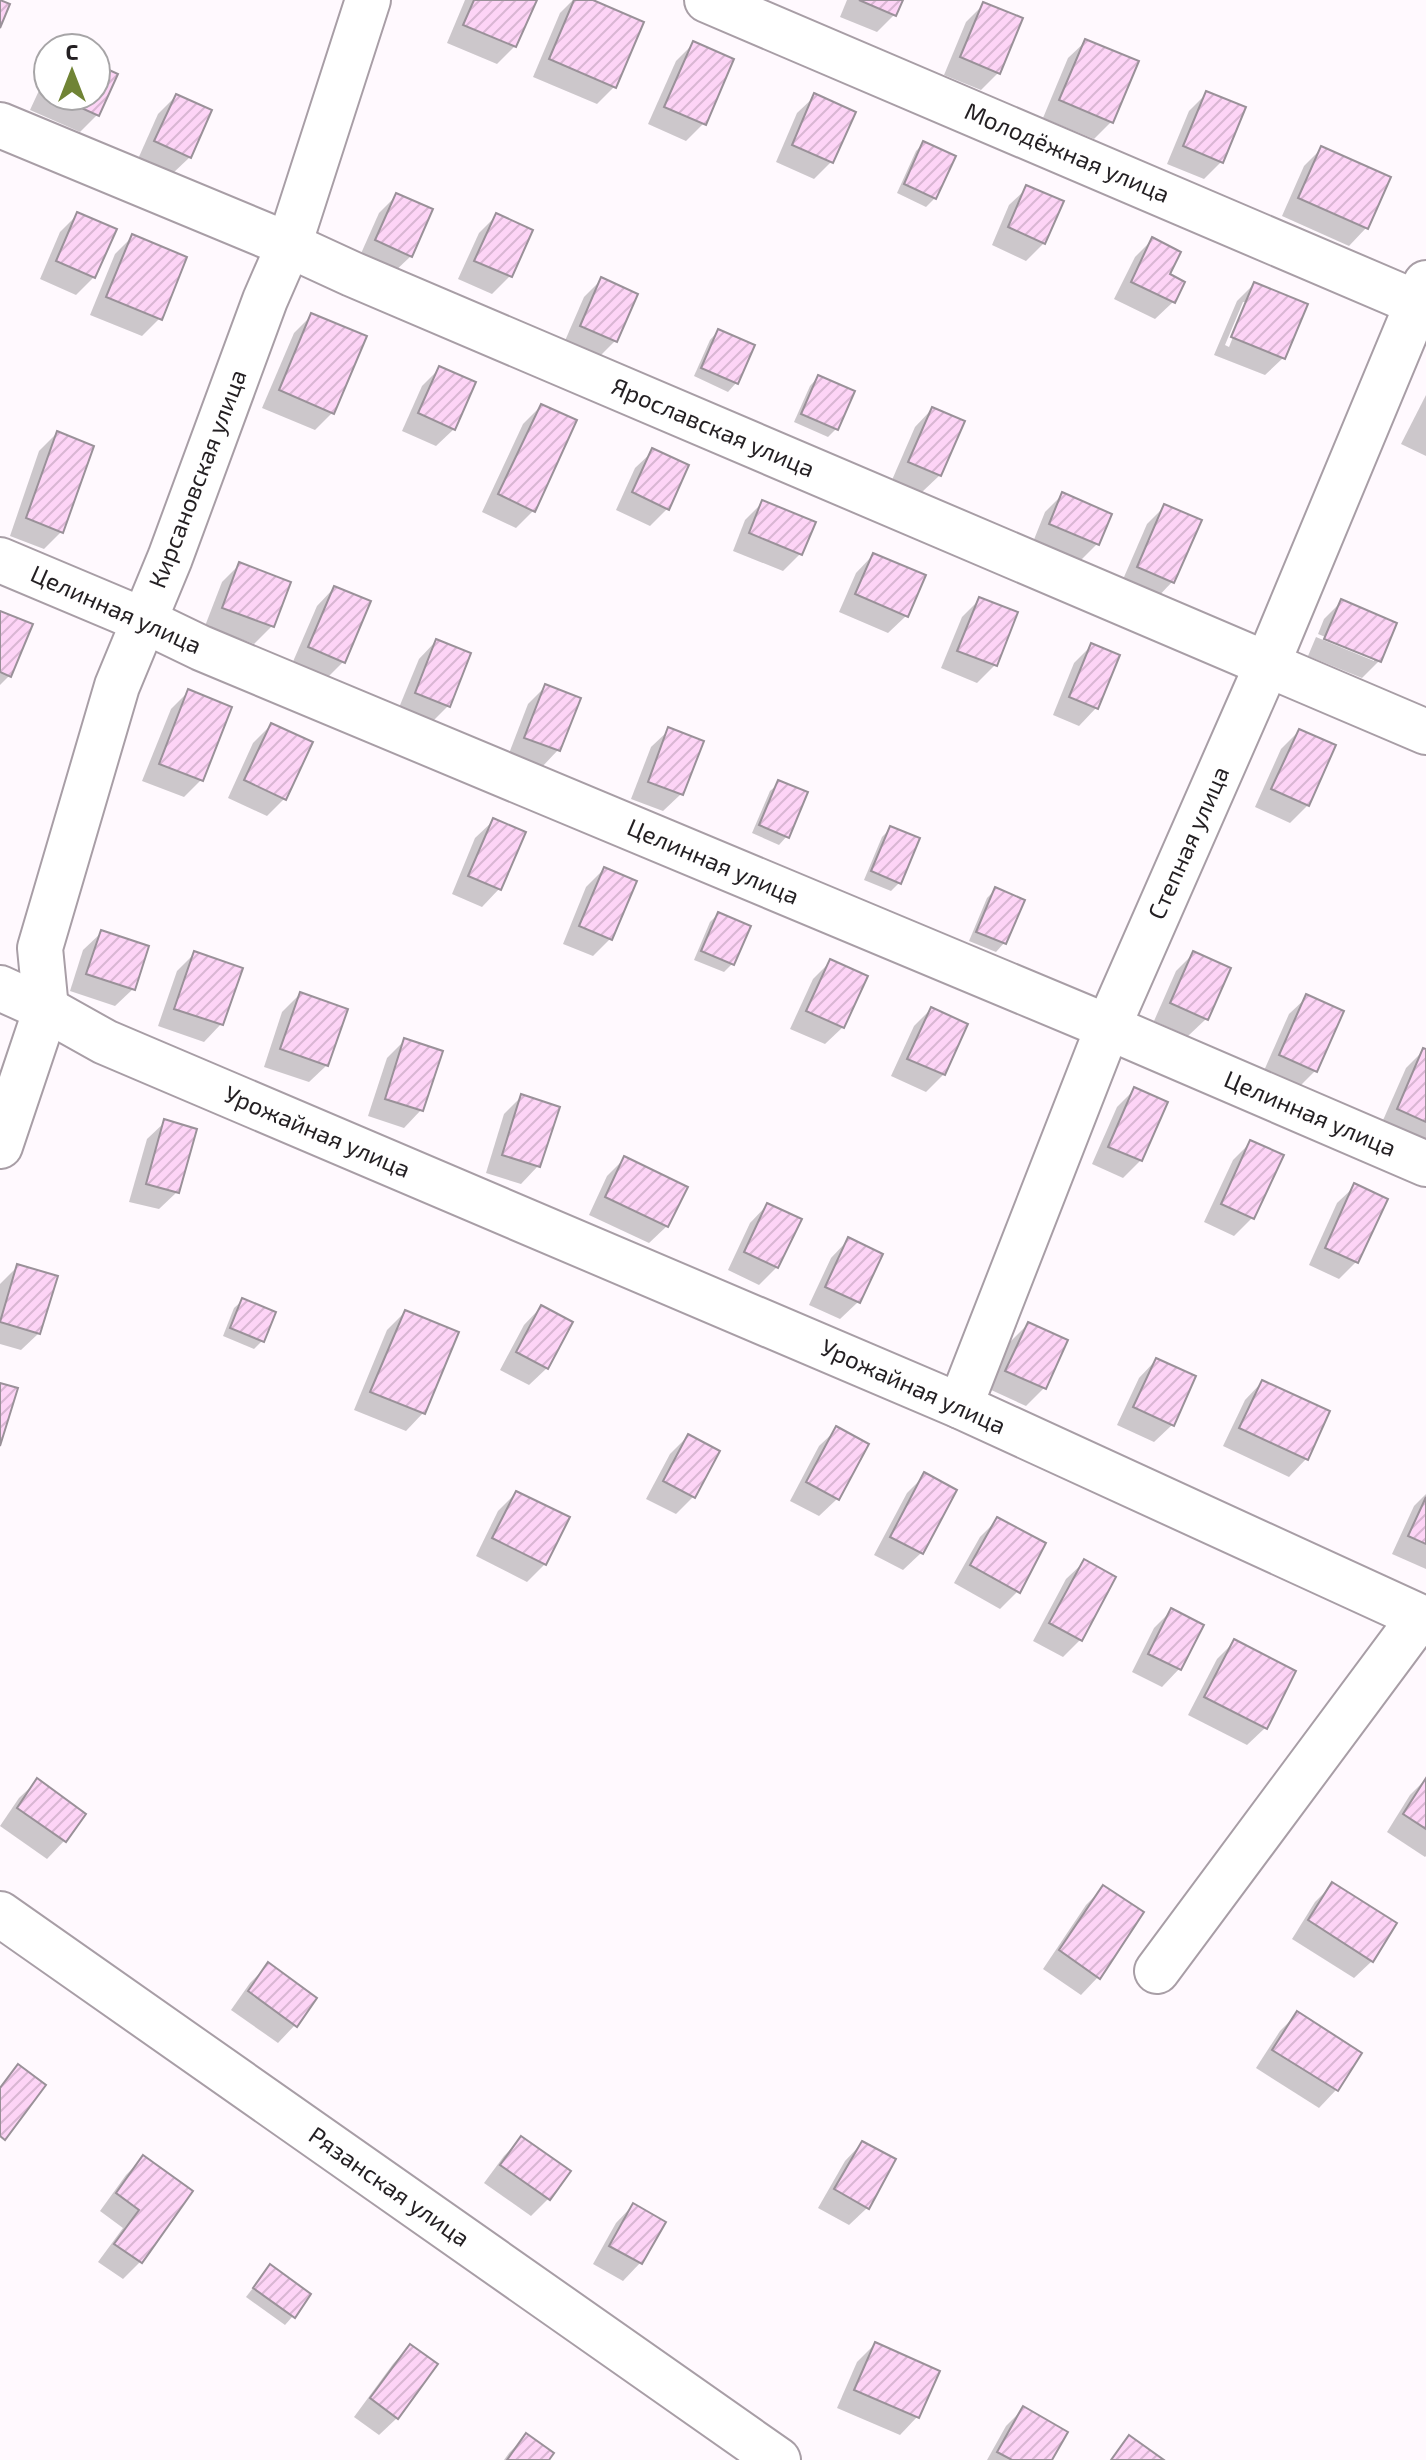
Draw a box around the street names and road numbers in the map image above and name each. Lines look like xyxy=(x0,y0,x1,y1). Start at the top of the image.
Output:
street label: Молодёжная улица xyxy=(960,95,1174,209)
street label: Кирсановская улица xyxy=(142,365,253,592)
street label: Ярославская улица xyxy=(607,371,819,483)
street label: Целинная улица xyxy=(26,558,206,660)
street label: Степная улица xyxy=(1141,761,1235,924)
street label: Целинная улица xyxy=(623,811,804,911)
street label: Целинная улица xyxy=(1220,1063,1401,1163)
street label: Урожайная улица xyxy=(220,1078,415,1184)
street label: Урожайная улица xyxy=(816,1332,1011,1440)
street label: Рязанская улица xyxy=(303,2120,476,2253)

